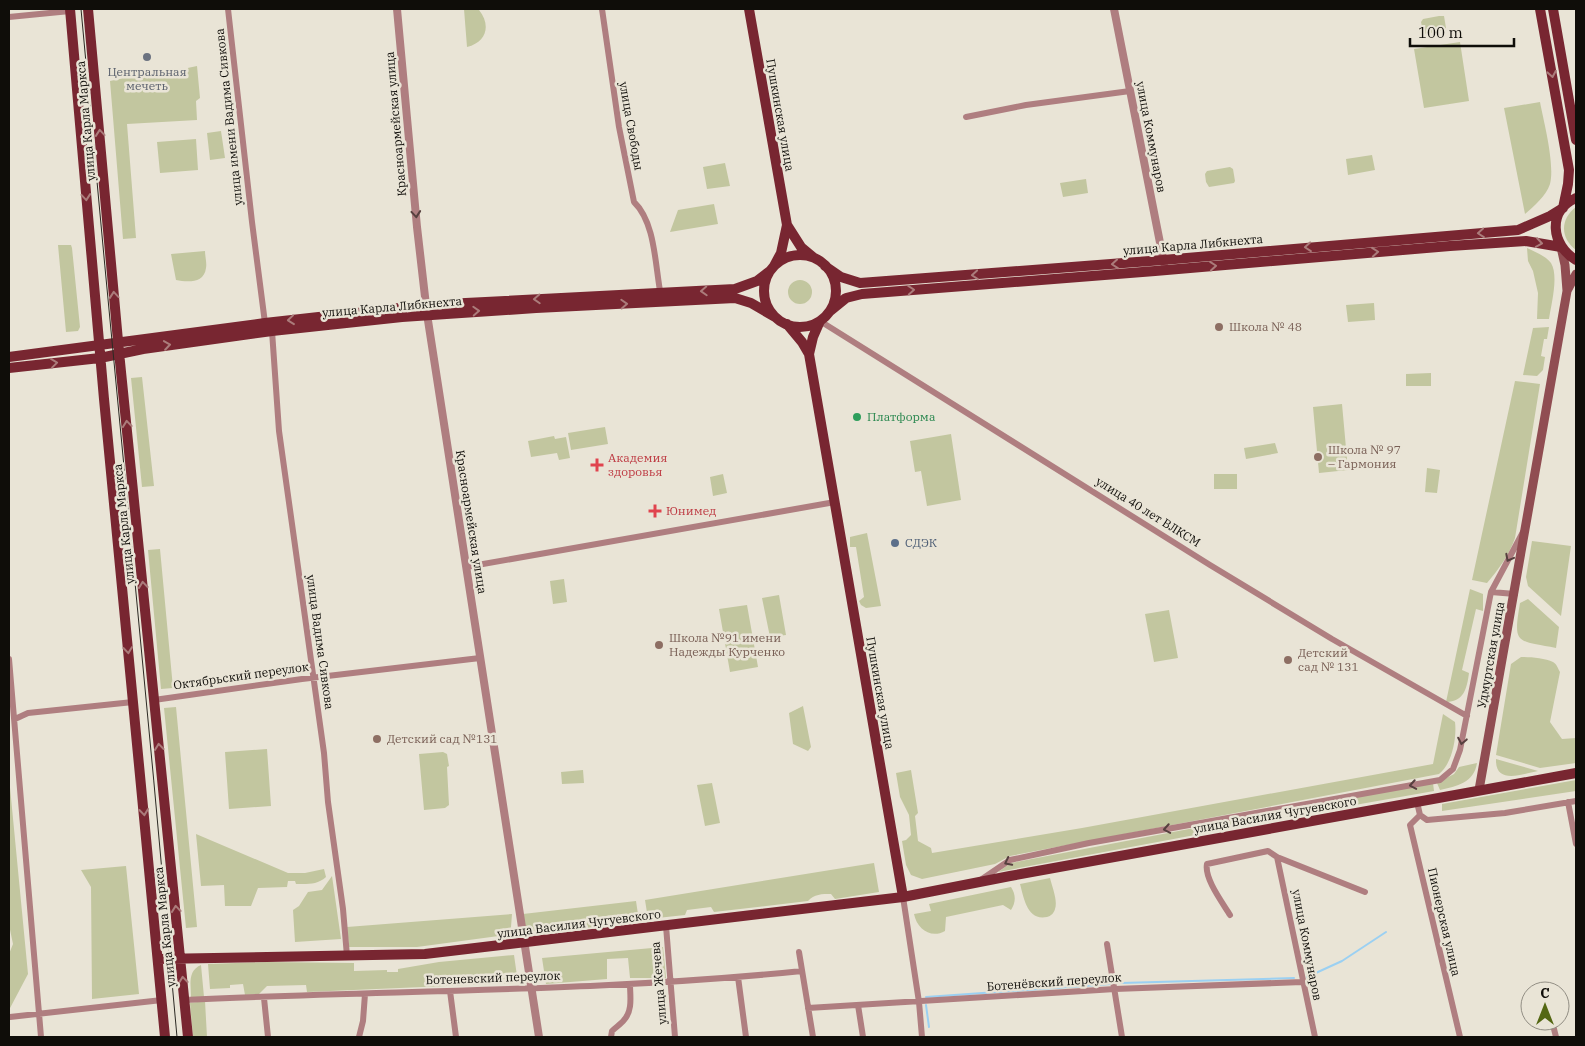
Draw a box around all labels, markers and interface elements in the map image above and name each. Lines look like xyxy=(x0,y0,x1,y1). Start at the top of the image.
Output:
scale bar xyxy=(1410,15,1514,47)
text: 100 m xyxy=(1418,23,1463,42)
street label: улица имени Вадима Сивкова xyxy=(212,27,245,206)
marker: Центральная мечеть xyxy=(141,51,153,63)
street label: Красноармейская улица xyxy=(382,51,409,197)
street label: Пушкинская улица xyxy=(763,57,798,173)
street label: улица Карла Маркса xyxy=(73,60,98,182)
place label: Центральная мечеть xyxy=(107,64,187,93)
one-way arrow xyxy=(1547,70,1557,78)
street label: улица Свободы xyxy=(616,80,647,172)
street label: улица Коммунаров xyxy=(1133,80,1170,194)
one-way arrow xyxy=(94,128,105,136)
one-way arrow xyxy=(80,193,91,201)
one-way arrow xyxy=(410,210,421,218)
one-way arrow xyxy=(1477,227,1485,238)
street label: улица Карла Либкнехта xyxy=(1122,231,1264,258)
one-way arrow xyxy=(1535,238,1544,248)
one-way arrow xyxy=(1304,242,1312,253)
one-way arrow xyxy=(1372,247,1380,258)
one-way arrow xyxy=(1110,258,1118,269)
one-way arrow xyxy=(1210,261,1218,272)
one-way arrow xyxy=(971,270,979,281)
one-way arrow xyxy=(700,285,708,296)
one-way arrow xyxy=(907,285,915,296)
one-way arrow xyxy=(109,290,120,298)
street label: улица Карла Либкнехта xyxy=(321,293,463,320)
one-way arrow xyxy=(533,293,541,304)
one-way arrow xyxy=(620,298,628,309)
one-way arrow xyxy=(472,306,480,317)
one-way arrow xyxy=(286,314,294,325)
place label: Школа № 48 xyxy=(1229,319,1302,334)
marker: Школа № 48 xyxy=(1213,321,1225,333)
one-way arrow xyxy=(163,341,172,351)
one-way arrow xyxy=(51,358,59,369)
place label: Платформа xyxy=(867,409,936,424)
marker: Платформа xyxy=(851,411,863,423)
one-way arrow xyxy=(121,419,132,427)
place label: Школа № 97 – Гармония xyxy=(1328,442,1401,471)
street label: Красноармейская улица xyxy=(453,449,490,595)
place label: Академия здоровья xyxy=(608,450,667,479)
marker: Школа № 97 – Гармония xyxy=(1312,451,1324,463)
marker: Академия здоровья xyxy=(590,458,604,472)
street label: улица Карла Маркса xyxy=(110,463,137,585)
street label: улица 40 лет ВЛКСМ xyxy=(1093,473,1203,550)
place label: Юнимед xyxy=(666,503,716,518)
marker: Юнимед xyxy=(648,504,662,518)
place label: СДЭК xyxy=(905,535,938,550)
marker: СДЭК xyxy=(889,537,901,549)
one-way arrow xyxy=(1505,553,1515,562)
street label: улица Вадима Сивкова xyxy=(304,574,337,711)
one-way arrow xyxy=(138,581,149,589)
street label: Удмуртская улица xyxy=(1474,600,1507,709)
place label: Школа №91 имени Надежды Курченко xyxy=(669,630,785,659)
street label: Пушкинская улица xyxy=(863,635,898,751)
marker: Школа №91 имени Надежды Курченко xyxy=(653,639,665,651)
place label: Детский сад № 131 xyxy=(1298,645,1359,674)
one-way arrow xyxy=(122,646,133,654)
marker: Детский сад № 131 xyxy=(1282,654,1294,666)
street label: Октябрьский переулок xyxy=(172,659,309,692)
place label: Детский сад №131 xyxy=(387,731,498,746)
marker: Детский сад №131 xyxy=(371,733,383,745)
one-way arrow xyxy=(1457,737,1468,746)
one-way arrow xyxy=(154,743,165,751)
one-way arrow xyxy=(1408,779,1417,789)
street label: улица Василия Чугуевского xyxy=(1192,793,1358,836)
one-way arrow xyxy=(138,808,149,816)
one-way arrow xyxy=(1162,823,1171,834)
one-way arrow xyxy=(1005,856,1014,866)
street label: улица Карла Маркса xyxy=(151,866,178,988)
street label: Пионерская улица xyxy=(1425,866,1464,978)
street label: улица Коммунаров xyxy=(1289,888,1326,1002)
one-way arrow xyxy=(170,904,181,912)
street label: улица Василия Чугуевского xyxy=(496,906,662,941)
street label: улица Жечева xyxy=(647,940,670,1025)
street label: Ботеневский переулок xyxy=(425,968,561,987)
street label: Ботенёвский переулок xyxy=(986,969,1122,994)
one-way arrow xyxy=(178,976,189,984)
north arrow xyxy=(1520,981,1570,1031)
text: С xyxy=(1540,984,1550,1002)

